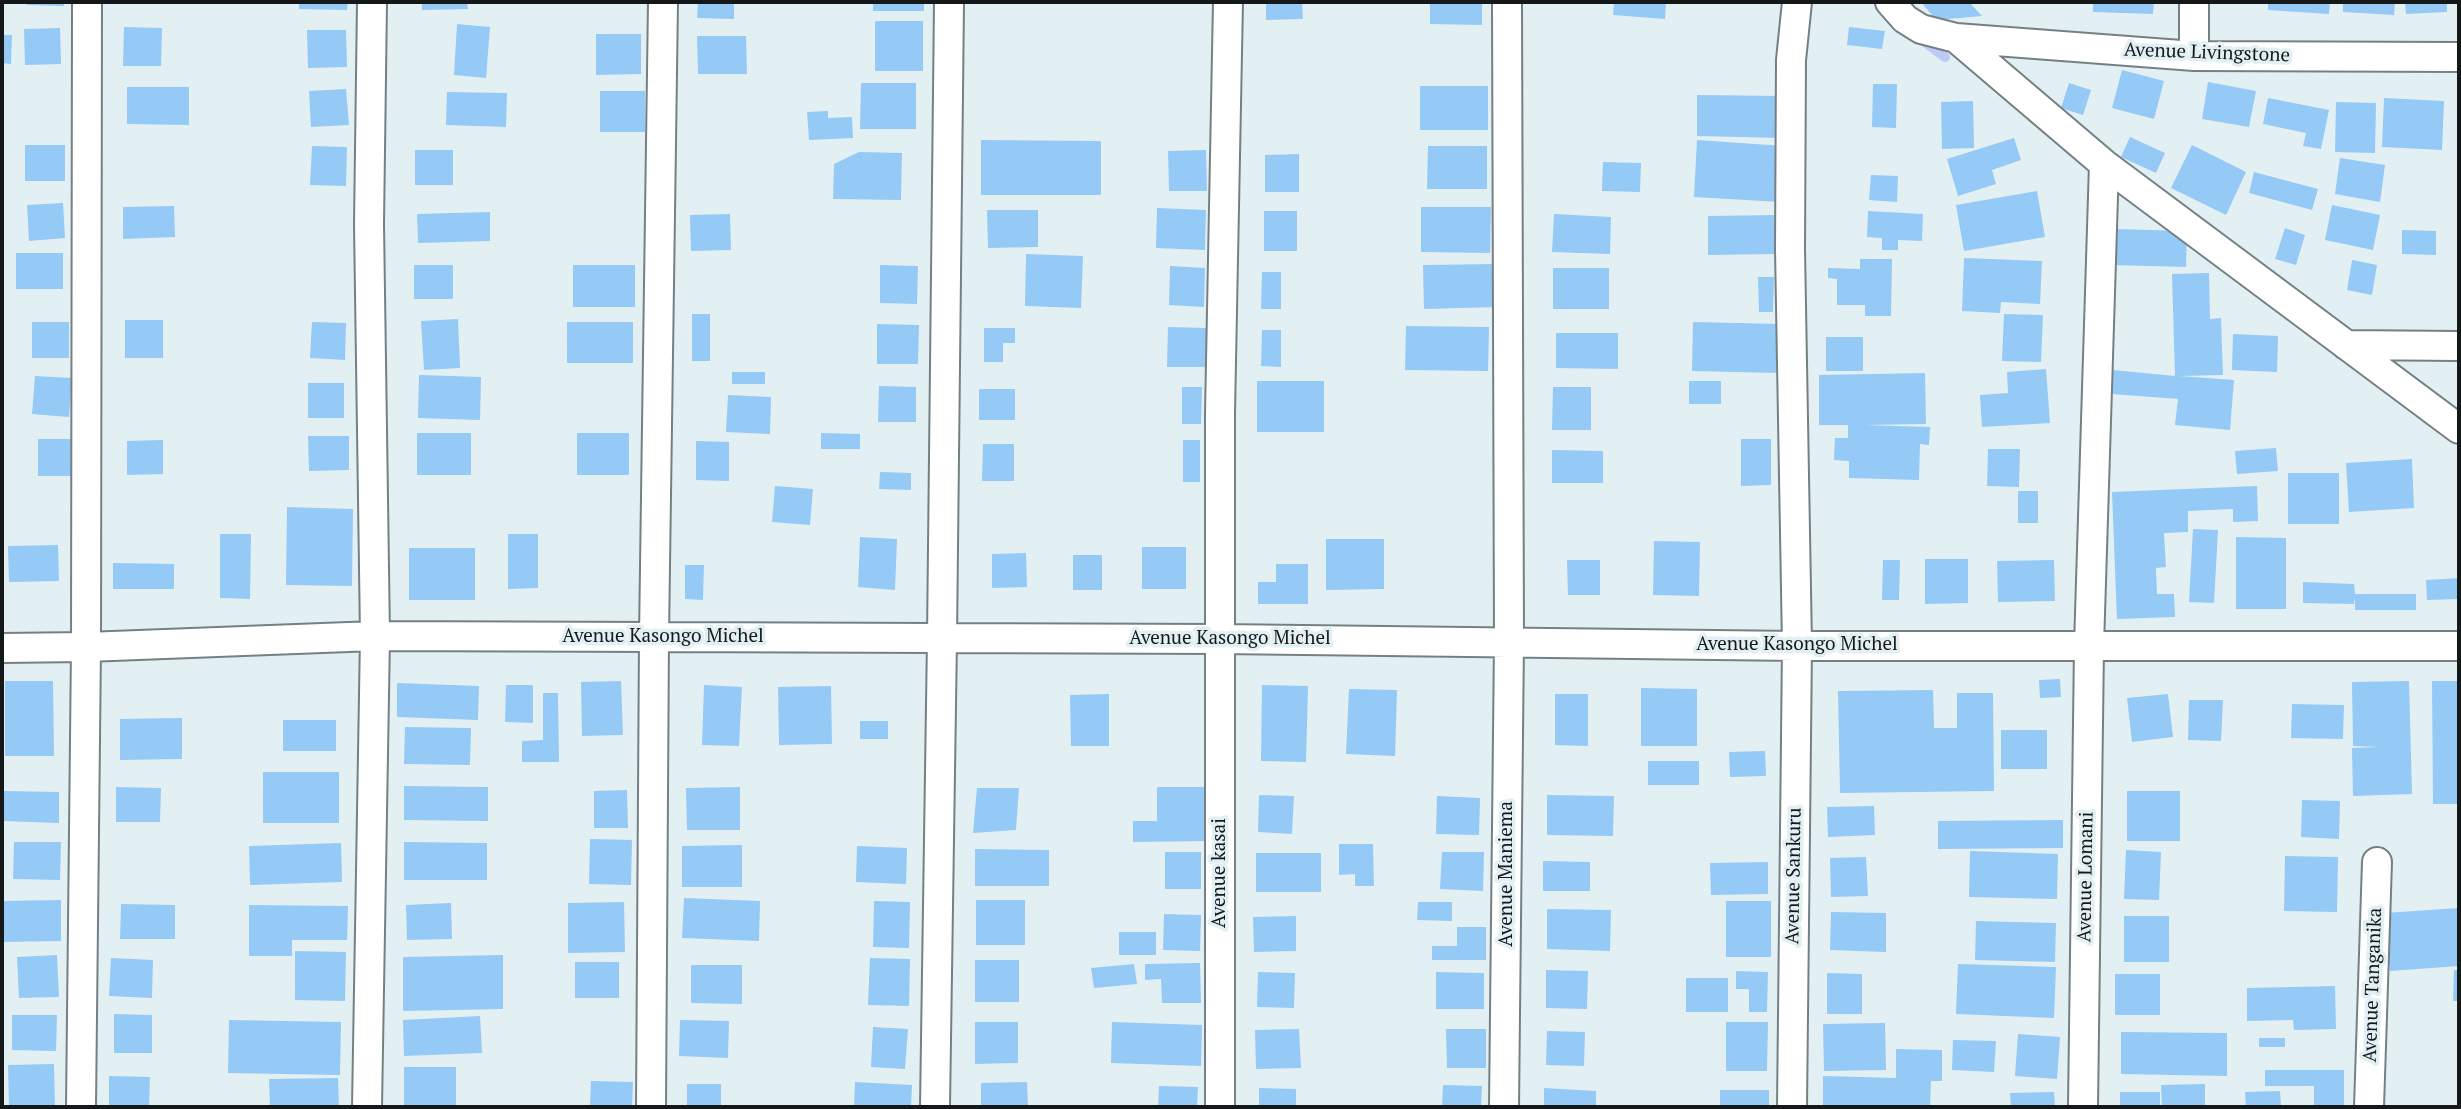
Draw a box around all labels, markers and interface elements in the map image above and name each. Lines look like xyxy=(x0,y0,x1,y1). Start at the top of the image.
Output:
street label: Avenue Livingstone xyxy=(2124,39,2290,67)
street label: Avenue Kasongo Michel xyxy=(562,626,764,648)
street label: Avenue Kasongo Michel xyxy=(1129,628,1331,650)
street label: Avenue Kasongo Michel xyxy=(1696,634,1898,656)
street label: Avenue Maniema xyxy=(1496,801,1518,947)
street label: Avenue Sankuru xyxy=(1781,807,1807,945)
street label: Avenue Lomani xyxy=(2073,811,2099,943)
street label: Avenue kasai xyxy=(1209,818,1231,928)
street label: Avenue Tanganika xyxy=(2359,907,2387,1063)

